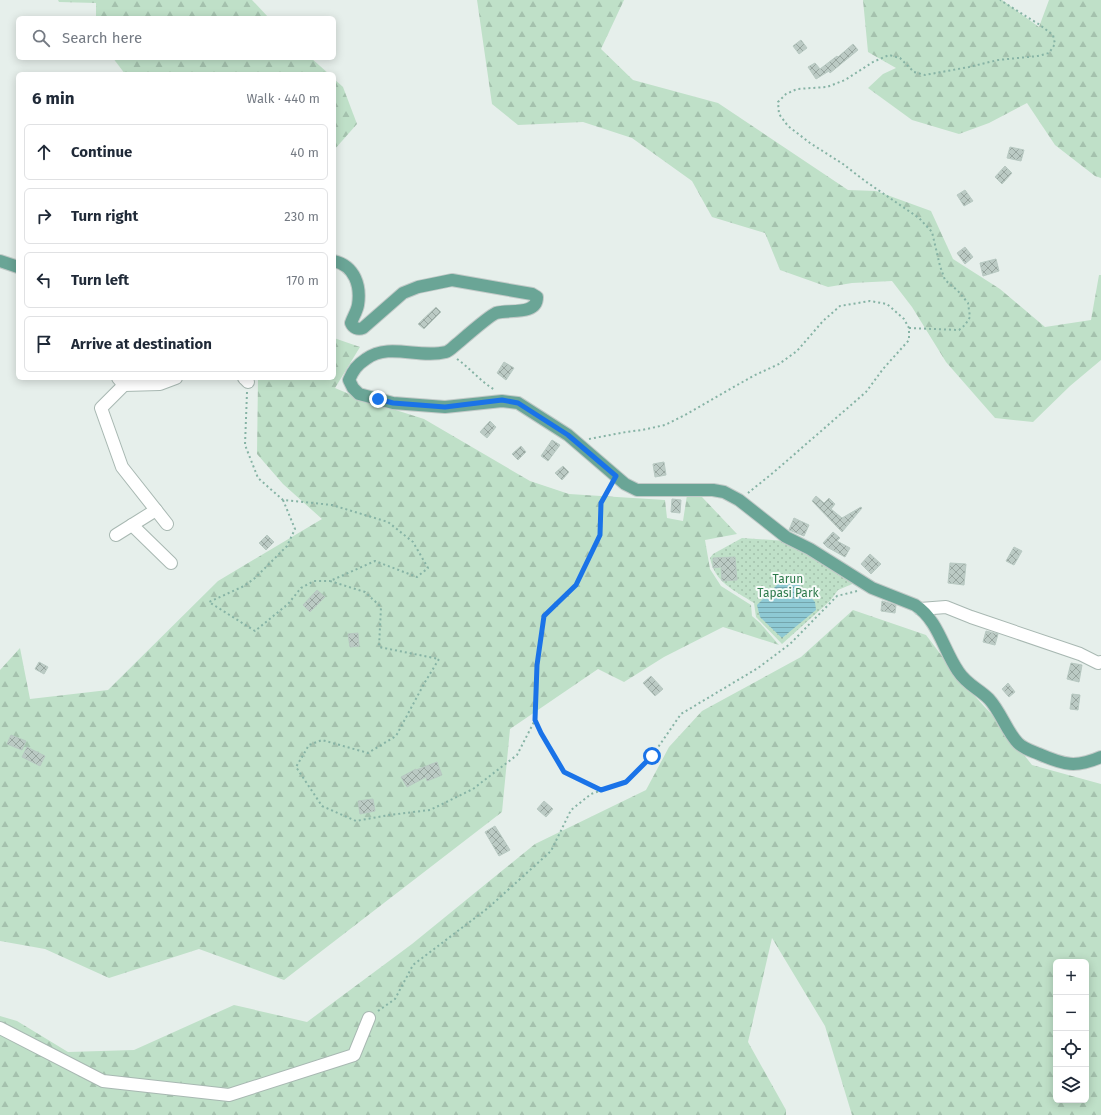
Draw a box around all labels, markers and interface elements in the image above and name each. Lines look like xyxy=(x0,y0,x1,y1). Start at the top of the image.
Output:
search box xyxy=(16,16,336,60)
icon: search xyxy=(30,27,52,49)
text: Search here xyxy=(62,29,142,47)
text: 6 min xyxy=(32,88,75,109)
text: Walk · 440 m xyxy=(247,91,320,106)
icon: ahead xyxy=(33,141,55,163)
text: Continue xyxy=(71,143,132,161)
text: 40 m xyxy=(290,145,319,160)
icon: right xyxy=(33,205,55,227)
text: Turn right xyxy=(71,207,138,225)
text: 230 m xyxy=(284,209,319,224)
icon: left xyxy=(33,269,55,291)
text: Turn left xyxy=(71,271,129,289)
text: 170 m xyxy=(286,273,319,288)
icon: arrive xyxy=(33,333,55,355)
text: Arrive at destination xyxy=(71,335,212,353)
route end xyxy=(369,390,387,408)
park label: Tarun Tapasi Park xyxy=(757,572,820,600)
route start xyxy=(643,747,661,765)
map controls xyxy=(1053,959,1089,1103)
button: + xyxy=(1053,959,1089,995)
button: − xyxy=(1053,995,1089,1031)
button: locate xyxy=(1053,1031,1089,1067)
button: layers xyxy=(1053,1067,1089,1103)

